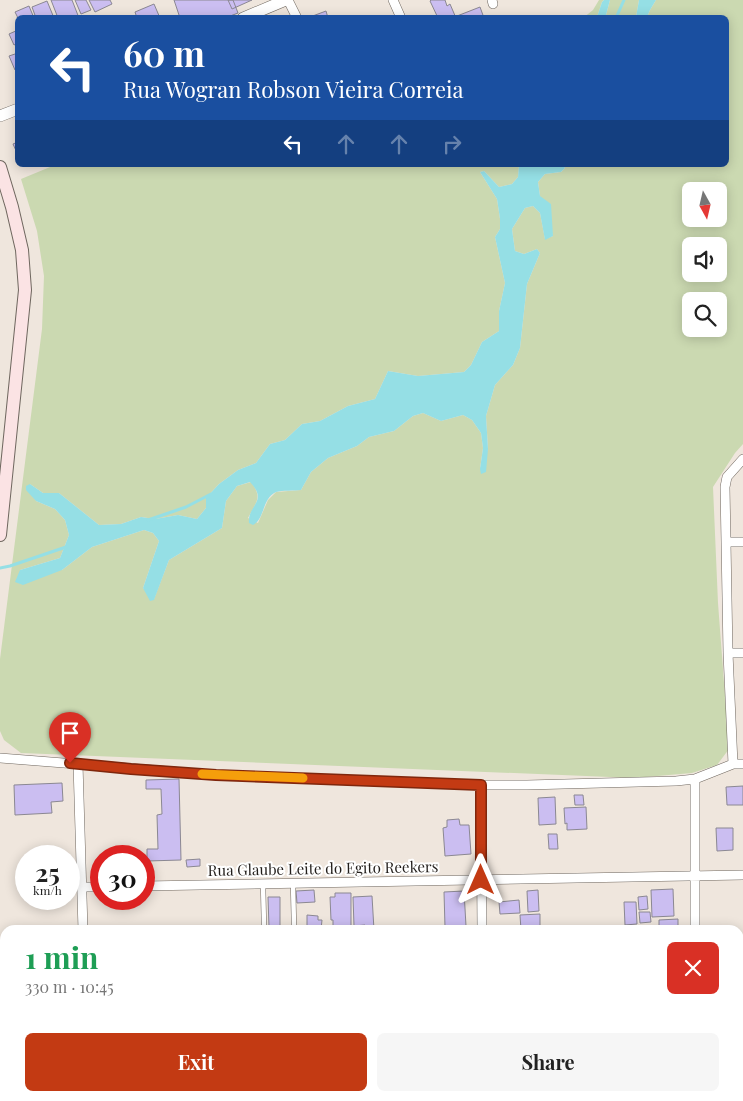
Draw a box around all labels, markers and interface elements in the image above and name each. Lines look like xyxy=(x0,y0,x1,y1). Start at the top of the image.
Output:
text: 60 m xyxy=(123,29,205,76)
icon: left xyxy=(40,35,105,100)
text: Rua Wogran Robson Vieira Correia xyxy=(123,74,463,104)
icon: left xyxy=(279,130,307,158)
icon: ahead xyxy=(332,130,360,158)
icon: ahead xyxy=(385,130,413,158)
icon: right xyxy=(438,130,466,158)
north arrow xyxy=(682,182,728,228)
map controls xyxy=(682,182,727,337)
button: sound xyxy=(682,237,727,282)
button: search xyxy=(682,292,727,337)
pin xyxy=(49,712,91,763)
icon: arrive xyxy=(56,719,84,747)
speed limit sign: 30 xyxy=(90,845,155,910)
position arrow xyxy=(454,853,506,905)
text: 25 xyxy=(35,855,60,888)
street label: Rua Glaube Leite do Egito Reekers xyxy=(207,856,438,880)
text: km/h xyxy=(33,882,62,898)
text: 1 min xyxy=(25,937,99,977)
button: close xyxy=(667,942,719,994)
text: 330 m · 10:45 xyxy=(25,976,114,997)
button: Exit xyxy=(25,1033,367,1091)
button: Share xyxy=(377,1033,719,1091)

